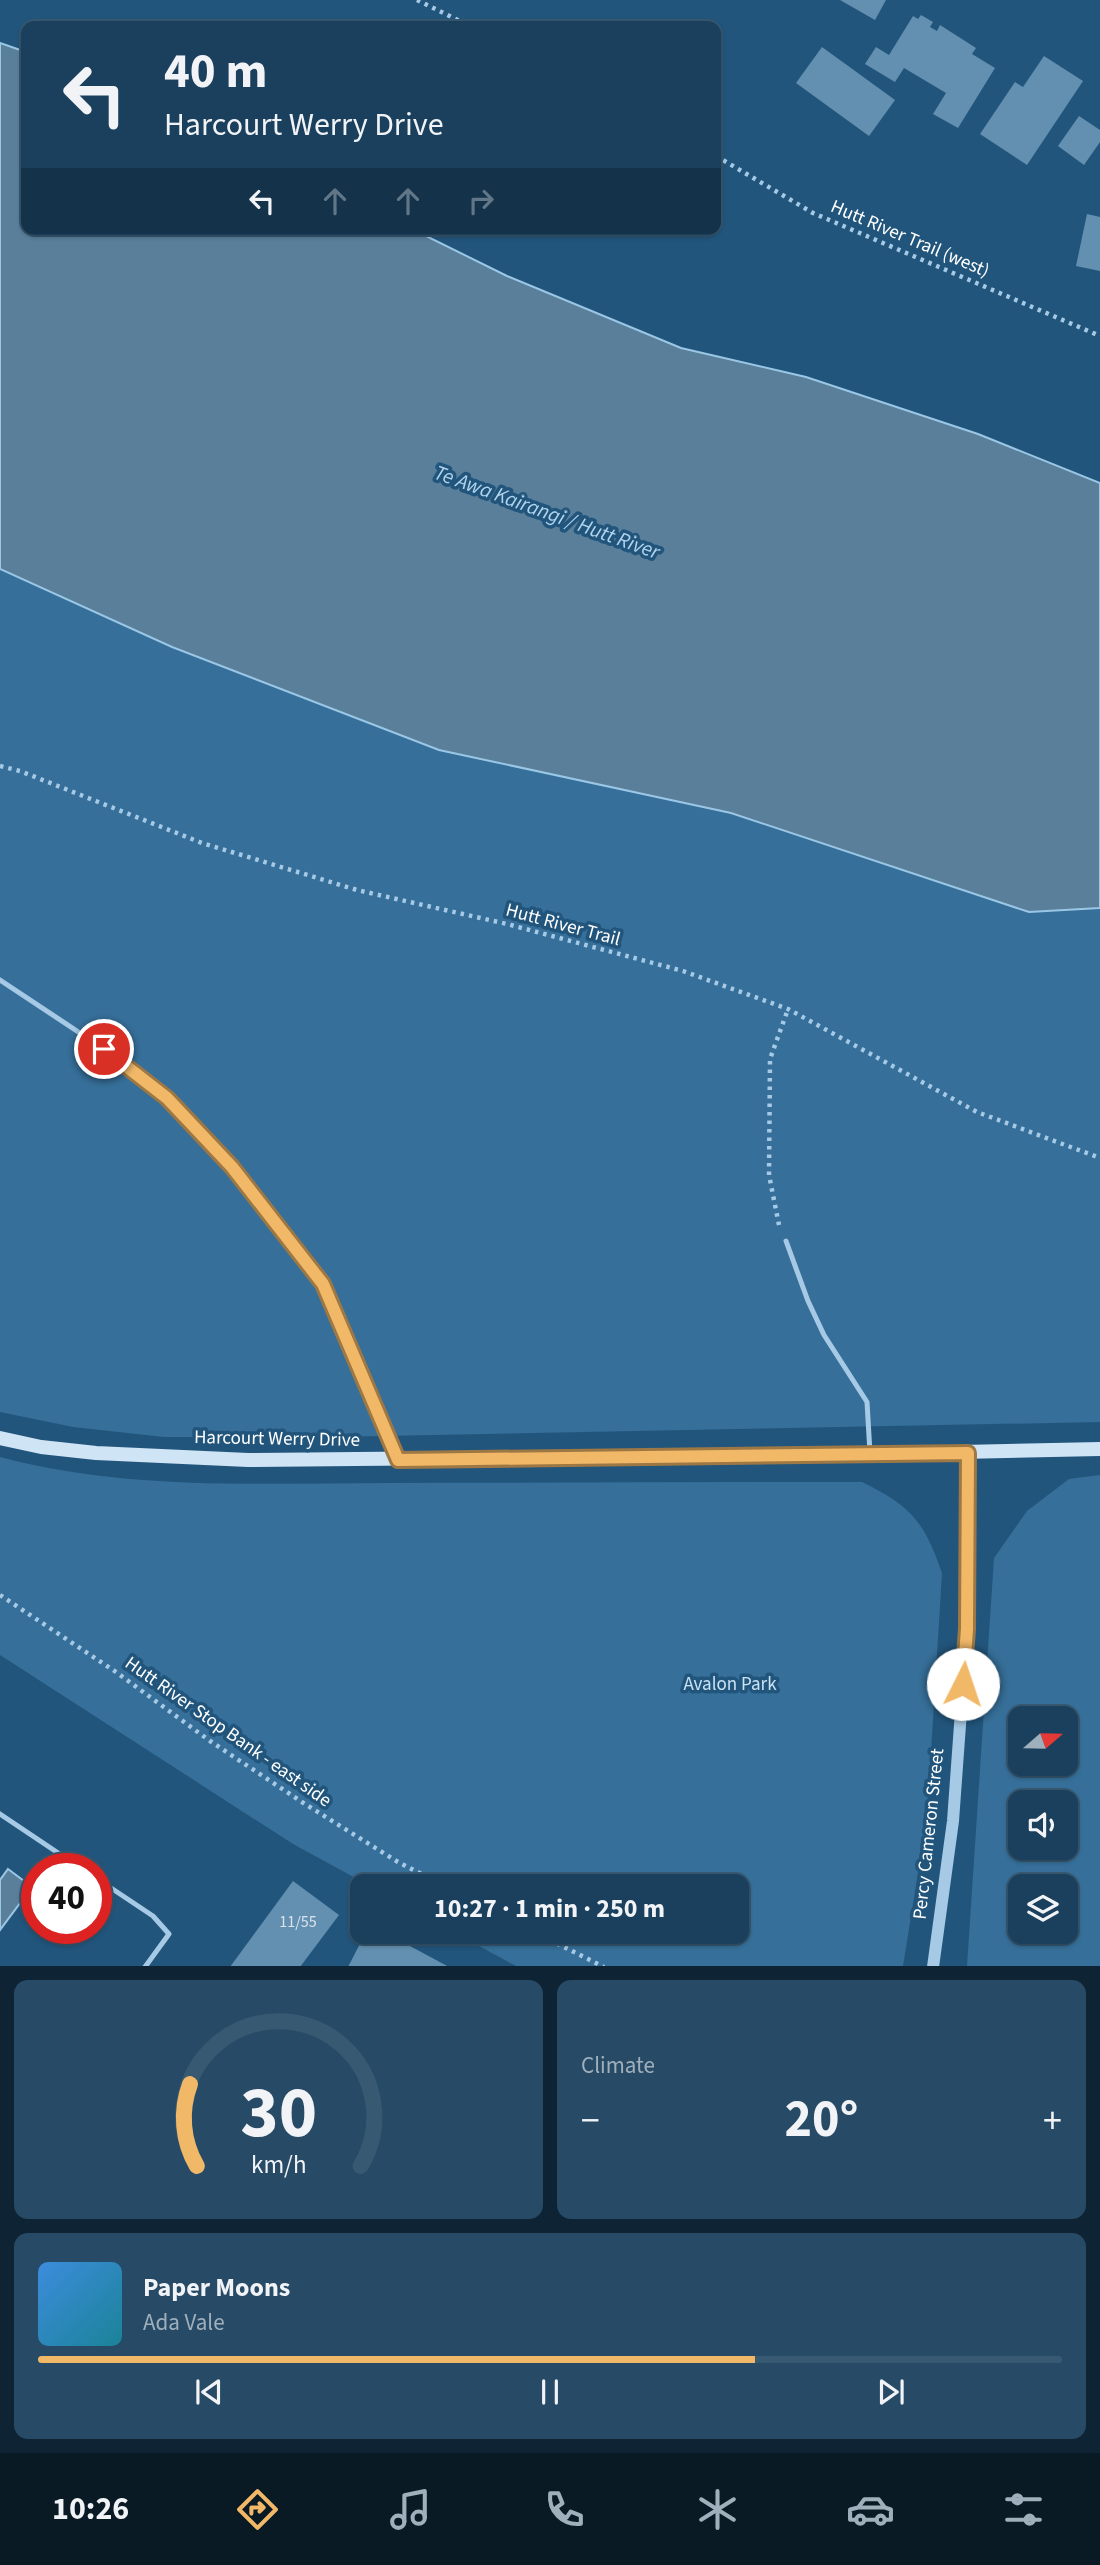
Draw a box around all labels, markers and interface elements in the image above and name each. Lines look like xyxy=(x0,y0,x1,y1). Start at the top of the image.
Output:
text: 40 m xyxy=(164,37,268,107)
icon: left xyxy=(49,49,140,140)
text: Harcourt Werry Drive xyxy=(164,102,444,148)
icon: left xyxy=(243,182,281,220)
icon: ahead xyxy=(316,182,354,220)
icon: ahead xyxy=(389,182,427,220)
icon: right xyxy=(462,182,500,220)
street label: Hutt River Trail (west) xyxy=(826,193,994,285)
water label: Te Awa Kairangi / Hutt River xyxy=(430,457,665,567)
street label: Hutt River Trail xyxy=(503,897,623,953)
pin xyxy=(74,1019,134,1079)
icon: arrive xyxy=(85,1030,123,1068)
street label: Harcourt Werry Drive xyxy=(194,1424,360,1454)
position arrow xyxy=(926,1647,1000,1721)
street label: Hutt River Stop Bank - east side xyxy=(119,1650,337,1814)
park label: Avalon Park xyxy=(683,1671,777,1698)
north arrow xyxy=(1008,1706,1078,1776)
map controls xyxy=(1008,1706,1078,1944)
street label: Percy Cameron Street xyxy=(907,1747,951,1921)
button: sound xyxy=(1008,1790,1078,1860)
speed limit sign: 40 xyxy=(21,1853,112,1944)
button: layers xyxy=(1008,1874,1078,1944)
text: 10:27 · 1 min · 250 m xyxy=(434,1890,665,1927)
house number: 11/55 xyxy=(279,1911,317,1933)
text: Climate xyxy=(581,2049,655,2082)
text: 30 xyxy=(240,2061,317,2165)
text: 20° xyxy=(785,2083,858,2157)
text: − xyxy=(581,2094,600,2148)
text: + xyxy=(1043,2094,1062,2148)
text: km/h xyxy=(251,2146,306,2182)
text: Paper Moons xyxy=(143,2269,290,2306)
text: Ada Vale xyxy=(143,2306,225,2339)
icon: previous xyxy=(190,2373,228,2411)
icon: pause xyxy=(531,2373,569,2411)
icon: next xyxy=(872,2373,910,2411)
icon: directions xyxy=(233,2485,282,2534)
icon: music xyxy=(386,2485,435,2534)
icon: phone xyxy=(540,2485,589,2534)
icon: climate xyxy=(693,2485,742,2534)
icon: car xyxy=(846,2485,895,2534)
icon: filters xyxy=(999,2485,1048,2534)
text: 10:26 xyxy=(52,2486,129,2532)

